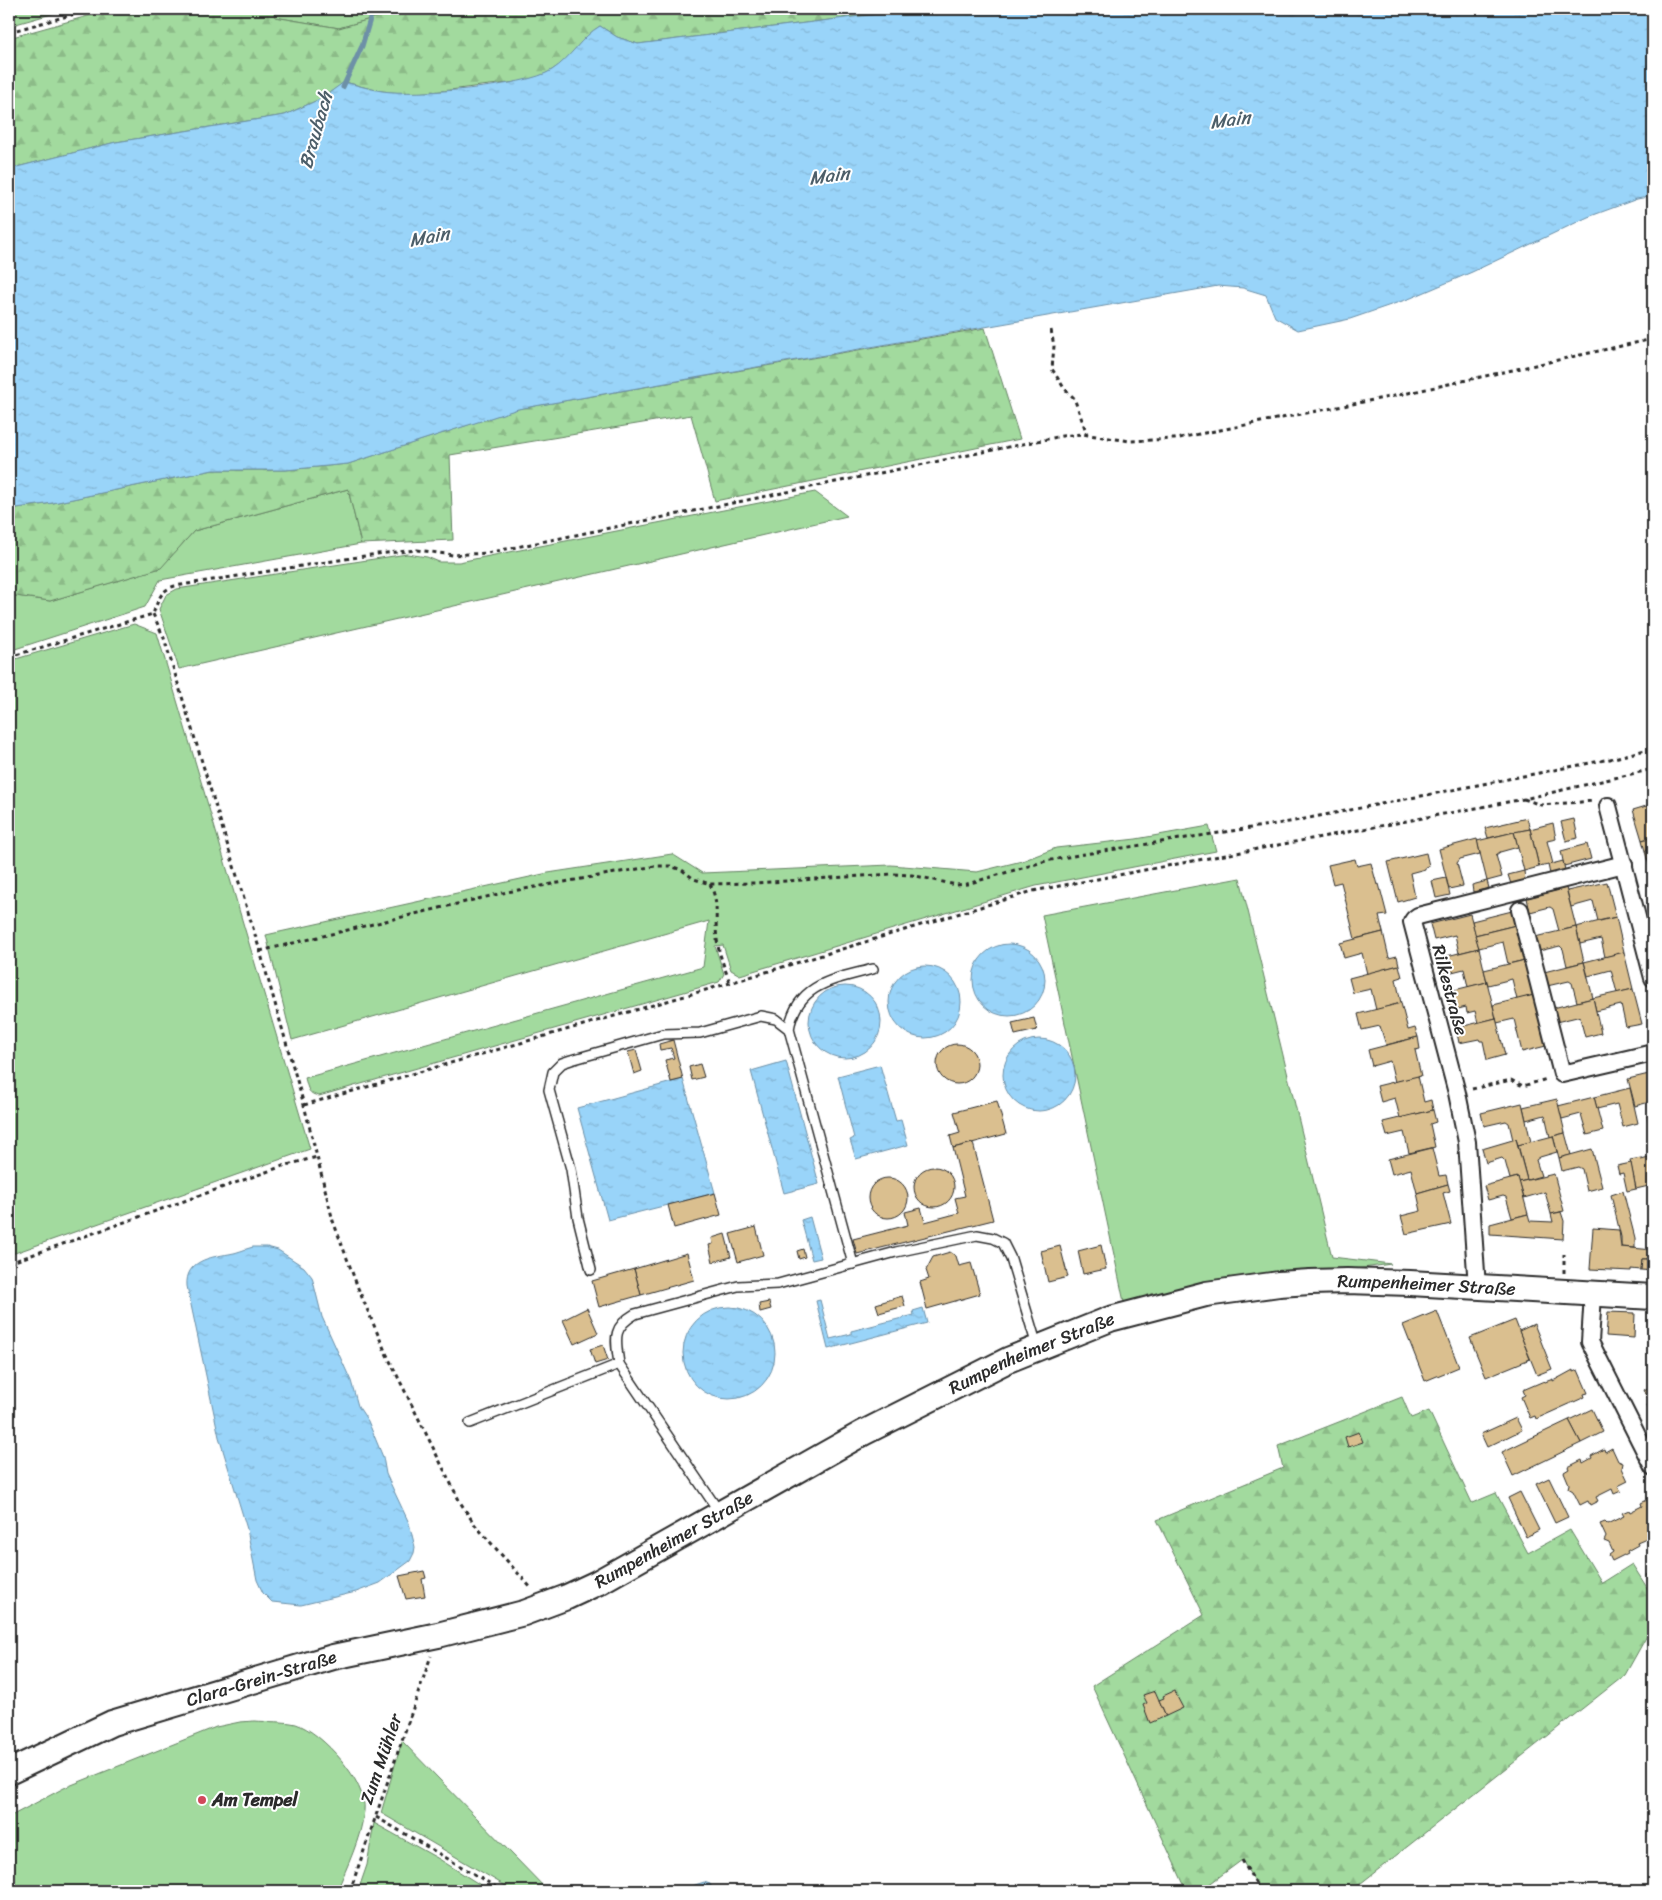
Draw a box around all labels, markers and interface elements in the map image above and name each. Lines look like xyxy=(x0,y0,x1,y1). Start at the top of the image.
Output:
water label: Braubach xyxy=(289,86,343,172)
water label: Main xyxy=(1208,100,1254,139)
water label: Main xyxy=(807,156,853,195)
water label: Main xyxy=(406,216,454,257)
street label: Rilkestraße xyxy=(1422,941,1478,1039)
street label: Rumpenheimer Straße xyxy=(1337,1265,1517,1305)
street label: Rumpenheimer Straße xyxy=(943,1303,1120,1403)
street label: Rumpenheimer Straße xyxy=(588,1482,760,1597)
street label: Clara-Grein-Straße xyxy=(182,1641,341,1716)
street label: Zum Mühler xyxy=(351,1708,412,1809)
place label: Am Tempel xyxy=(211,1784,299,1816)
marker: Am Tempel xyxy=(196,1794,208,1806)

